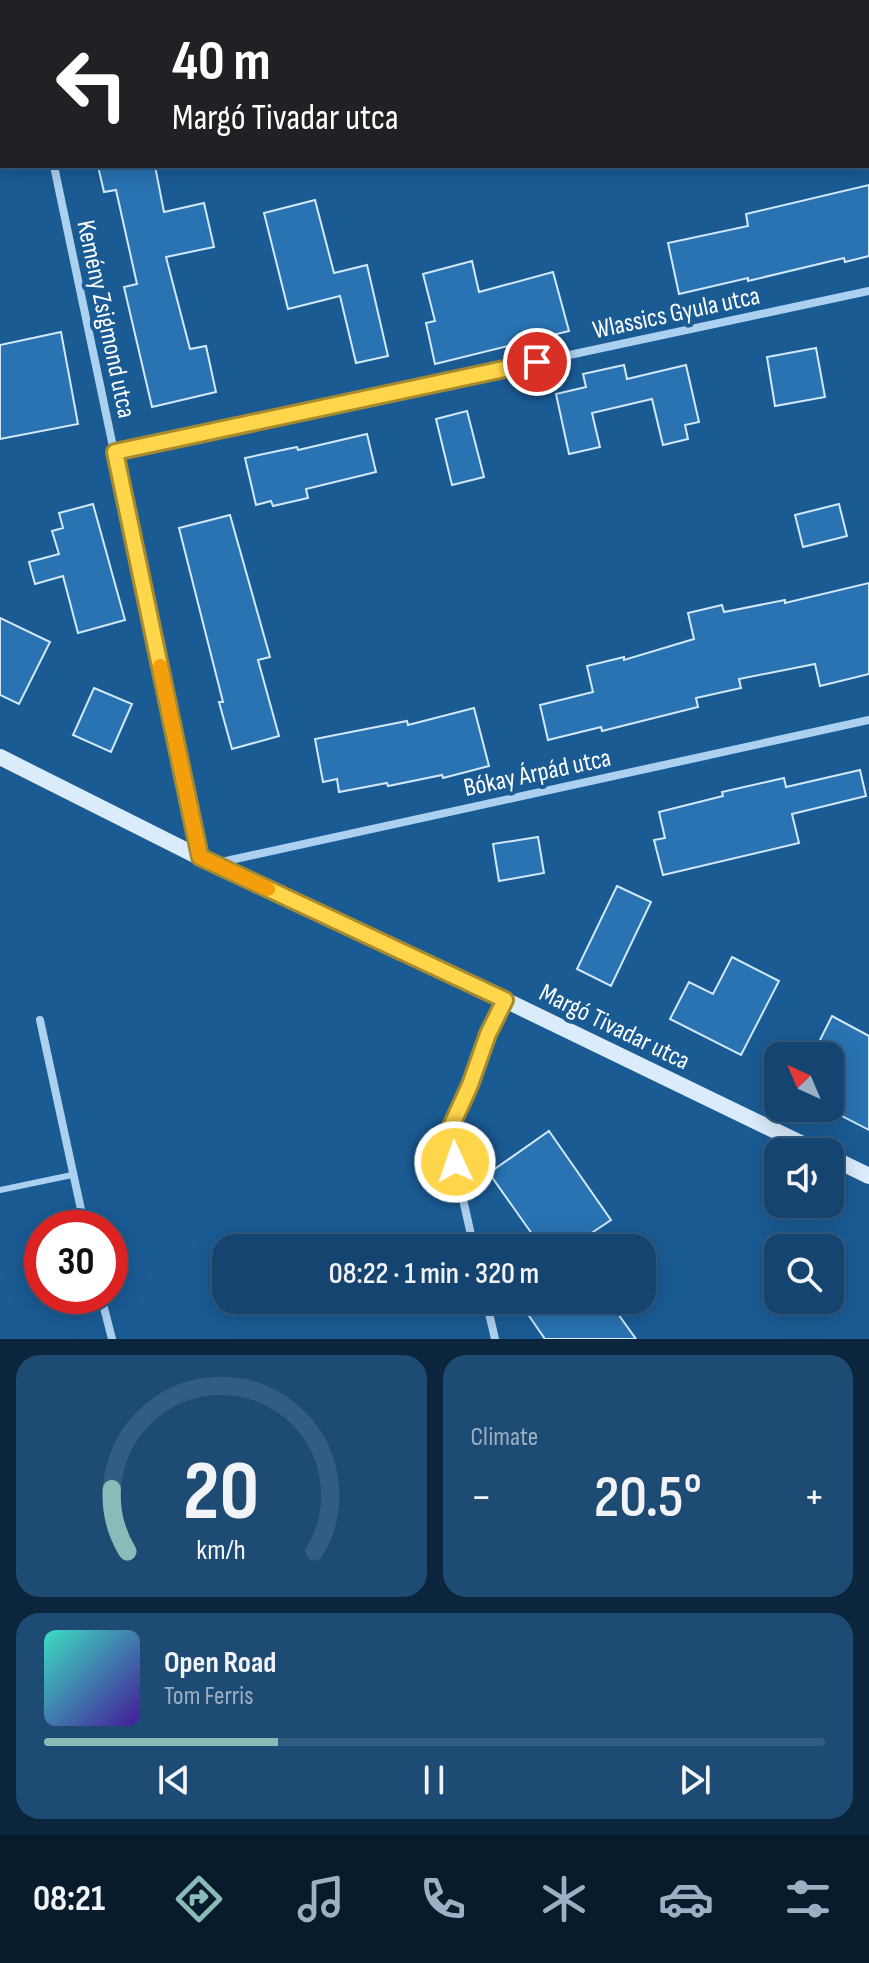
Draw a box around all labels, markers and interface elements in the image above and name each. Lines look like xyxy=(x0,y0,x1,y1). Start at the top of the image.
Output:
text: 40 m xyxy=(172,29,271,96)
icon: left xyxy=(40,32,144,136)
text: Margó Tivadar utca xyxy=(172,97,399,140)
street label: Kemény Zsigmond utca xyxy=(69,218,142,421)
street label: Wlassics Gyula utca xyxy=(590,281,763,346)
pin xyxy=(503,328,571,396)
icon: arrive xyxy=(515,340,559,384)
street label: Bókay Árpád utca xyxy=(461,743,614,804)
street label: Margó Tivadar utca xyxy=(534,978,695,1077)
north arrow xyxy=(764,1042,844,1122)
map controls xyxy=(764,1042,844,1314)
position arrow xyxy=(413,1120,497,1204)
button: sound xyxy=(764,1138,844,1218)
speed limit sign: 30 xyxy=(24,1210,128,1314)
button: search xyxy=(764,1234,844,1314)
text: 08:22 · 1 min · 320 m xyxy=(329,1256,539,1292)
text: Climate xyxy=(471,1422,538,1453)
text: 20 xyxy=(183,1443,259,1543)
text: 20.5° xyxy=(594,1462,702,1534)
text: − xyxy=(471,1471,492,1524)
text: + xyxy=(803,1471,825,1524)
text: km/h xyxy=(197,1533,246,1568)
text: Open Road xyxy=(164,1645,276,1681)
text: Tom Ferris xyxy=(164,1681,254,1712)
icon: previous xyxy=(152,1758,196,1802)
icon: pause xyxy=(412,1758,456,1802)
icon: next xyxy=(673,1758,717,1802)
icon: directions xyxy=(171,1871,227,1927)
icon: music xyxy=(293,1871,349,1927)
icon: phone xyxy=(415,1871,471,1927)
icon: climate xyxy=(536,1871,592,1927)
icon: car xyxy=(658,1871,714,1927)
icon: filters xyxy=(780,1871,836,1927)
text: 08:21 xyxy=(33,1878,105,1921)

